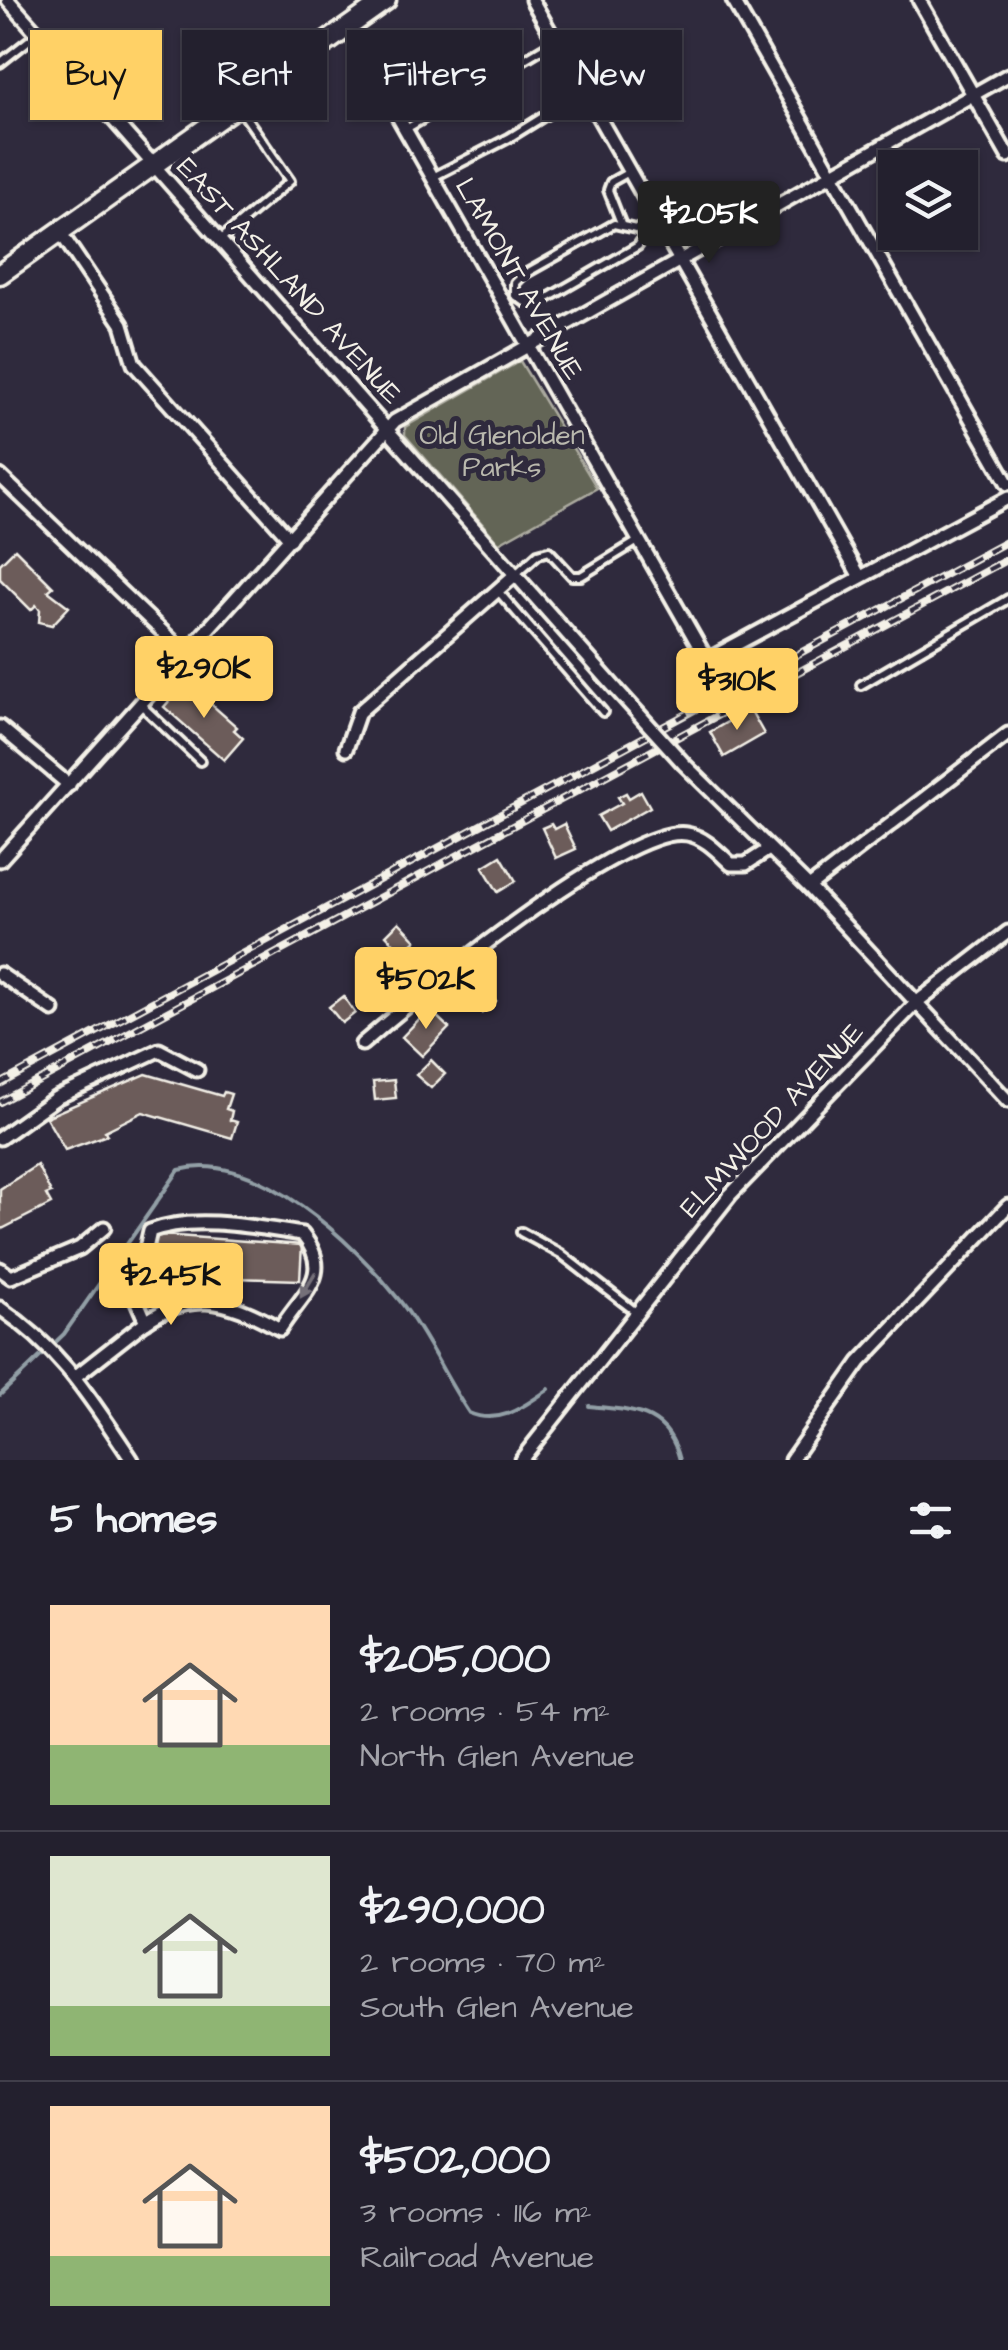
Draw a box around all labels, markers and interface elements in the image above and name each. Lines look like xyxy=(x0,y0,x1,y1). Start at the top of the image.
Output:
chip: Buy xyxy=(30,30,162,120)
chip: Rent xyxy=(182,30,327,120)
chip: Filters xyxy=(347,30,522,120)
chip: New xyxy=(542,30,682,120)
street label: EAST ASHLAND AVENUE xyxy=(167,149,411,413)
map controls xyxy=(878,150,978,250)
button: layers xyxy=(878,150,978,250)
street label: LAMONT AVENUE xyxy=(445,171,593,388)
pin: $205K xyxy=(639,181,779,266)
text: $205K xyxy=(660,191,758,236)
park label: Old Glenolden Parks xyxy=(419,416,585,487)
pin: $290K xyxy=(134,636,274,721)
text: $290K xyxy=(157,646,251,691)
pin: $310K xyxy=(667,648,807,733)
text: $310K xyxy=(698,658,776,703)
pin: $502K xyxy=(356,947,496,1032)
text: $502K xyxy=(377,957,475,1002)
street label: ELMWOOD AVENUE xyxy=(671,1013,873,1226)
pin: $245K xyxy=(101,1243,241,1328)
text: $245K xyxy=(121,1253,221,1298)
one-way arrow xyxy=(299,1271,318,1298)
text: 5 homes xyxy=(50,1491,217,1549)
icon: filters xyxy=(903,1493,958,1548)
text: $205,000 xyxy=(360,1631,551,1689)
icon: home xyxy=(130,1645,250,1765)
text: 2 rooms · 54 m² xyxy=(360,1689,610,1734)
text: North Glen Avenue xyxy=(360,1734,635,1779)
text: $290,000 xyxy=(360,1882,545,1940)
icon: home xyxy=(130,1896,250,2016)
text: 2 rooms · 70 m² xyxy=(360,1940,605,1985)
text: South Glen Avenue xyxy=(360,1985,634,2030)
text: $502,000 xyxy=(360,2132,551,2190)
icon: home xyxy=(130,2146,250,2266)
text: 3 rooms · 116 m² xyxy=(360,2190,592,2235)
text: Railroad Avenue xyxy=(360,2235,594,2280)

